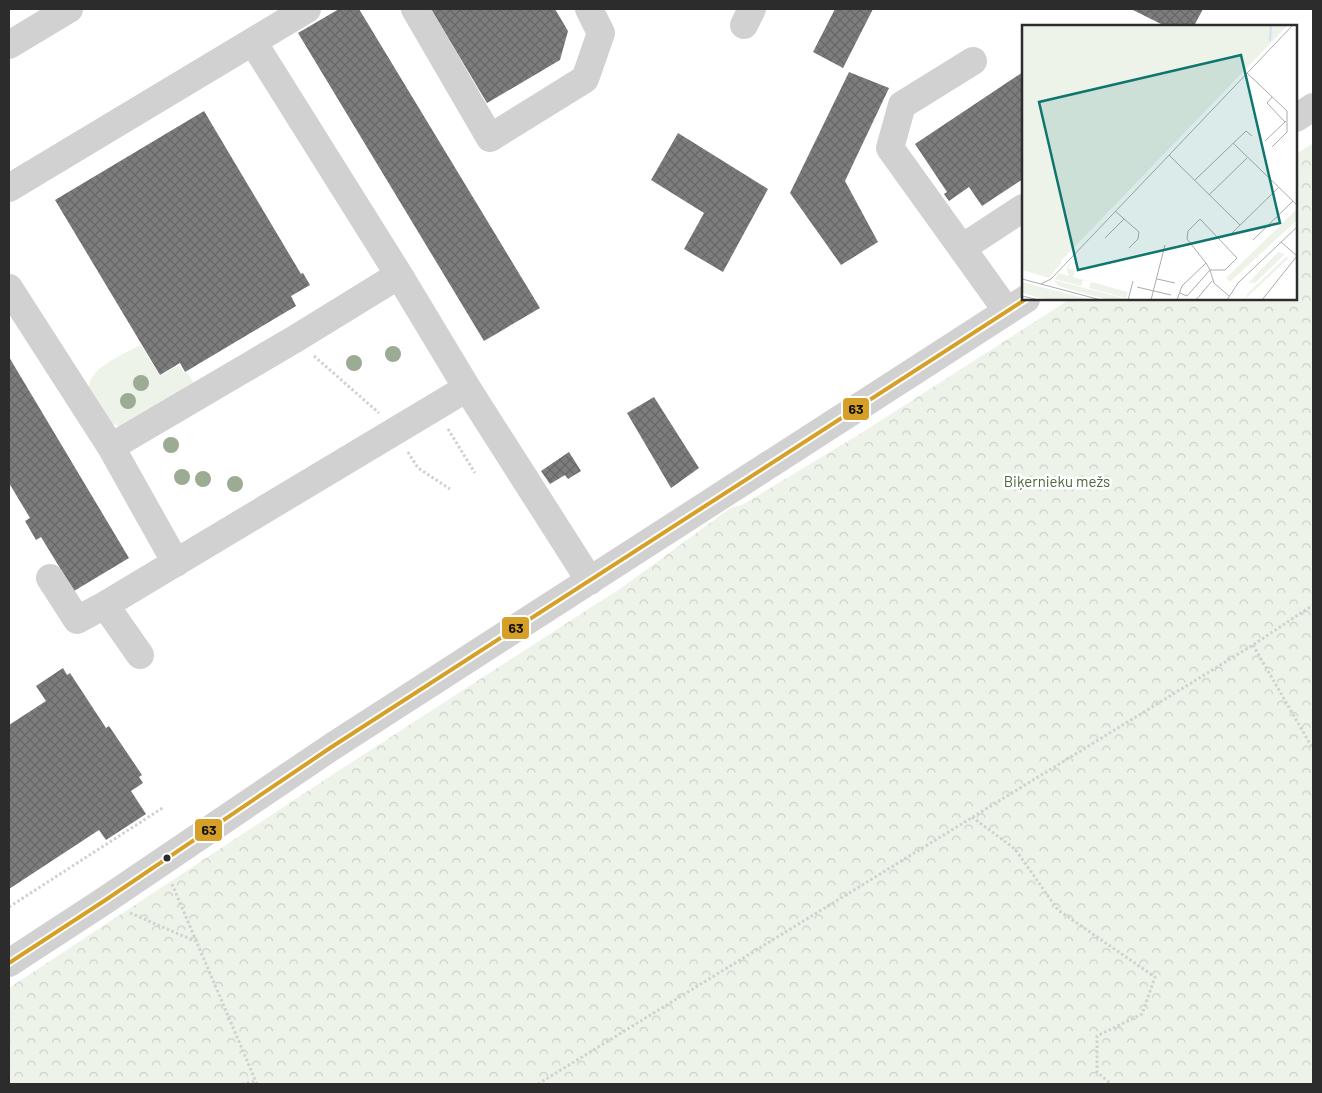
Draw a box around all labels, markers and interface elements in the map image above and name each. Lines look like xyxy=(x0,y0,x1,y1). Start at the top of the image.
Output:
inset map xyxy=(1022,25,1297,300)
line badge: 63 xyxy=(842,397,870,421)
text: 63 xyxy=(848,400,864,417)
park label: Biķernieku mežs xyxy=(1004,472,1110,490)
line badge: 63 xyxy=(501,616,530,640)
text: 63 xyxy=(508,619,524,636)
line badge: 63 xyxy=(194,818,223,842)
text: 63 xyxy=(201,821,217,838)
unlabelled marker xyxy=(162,853,172,863)

